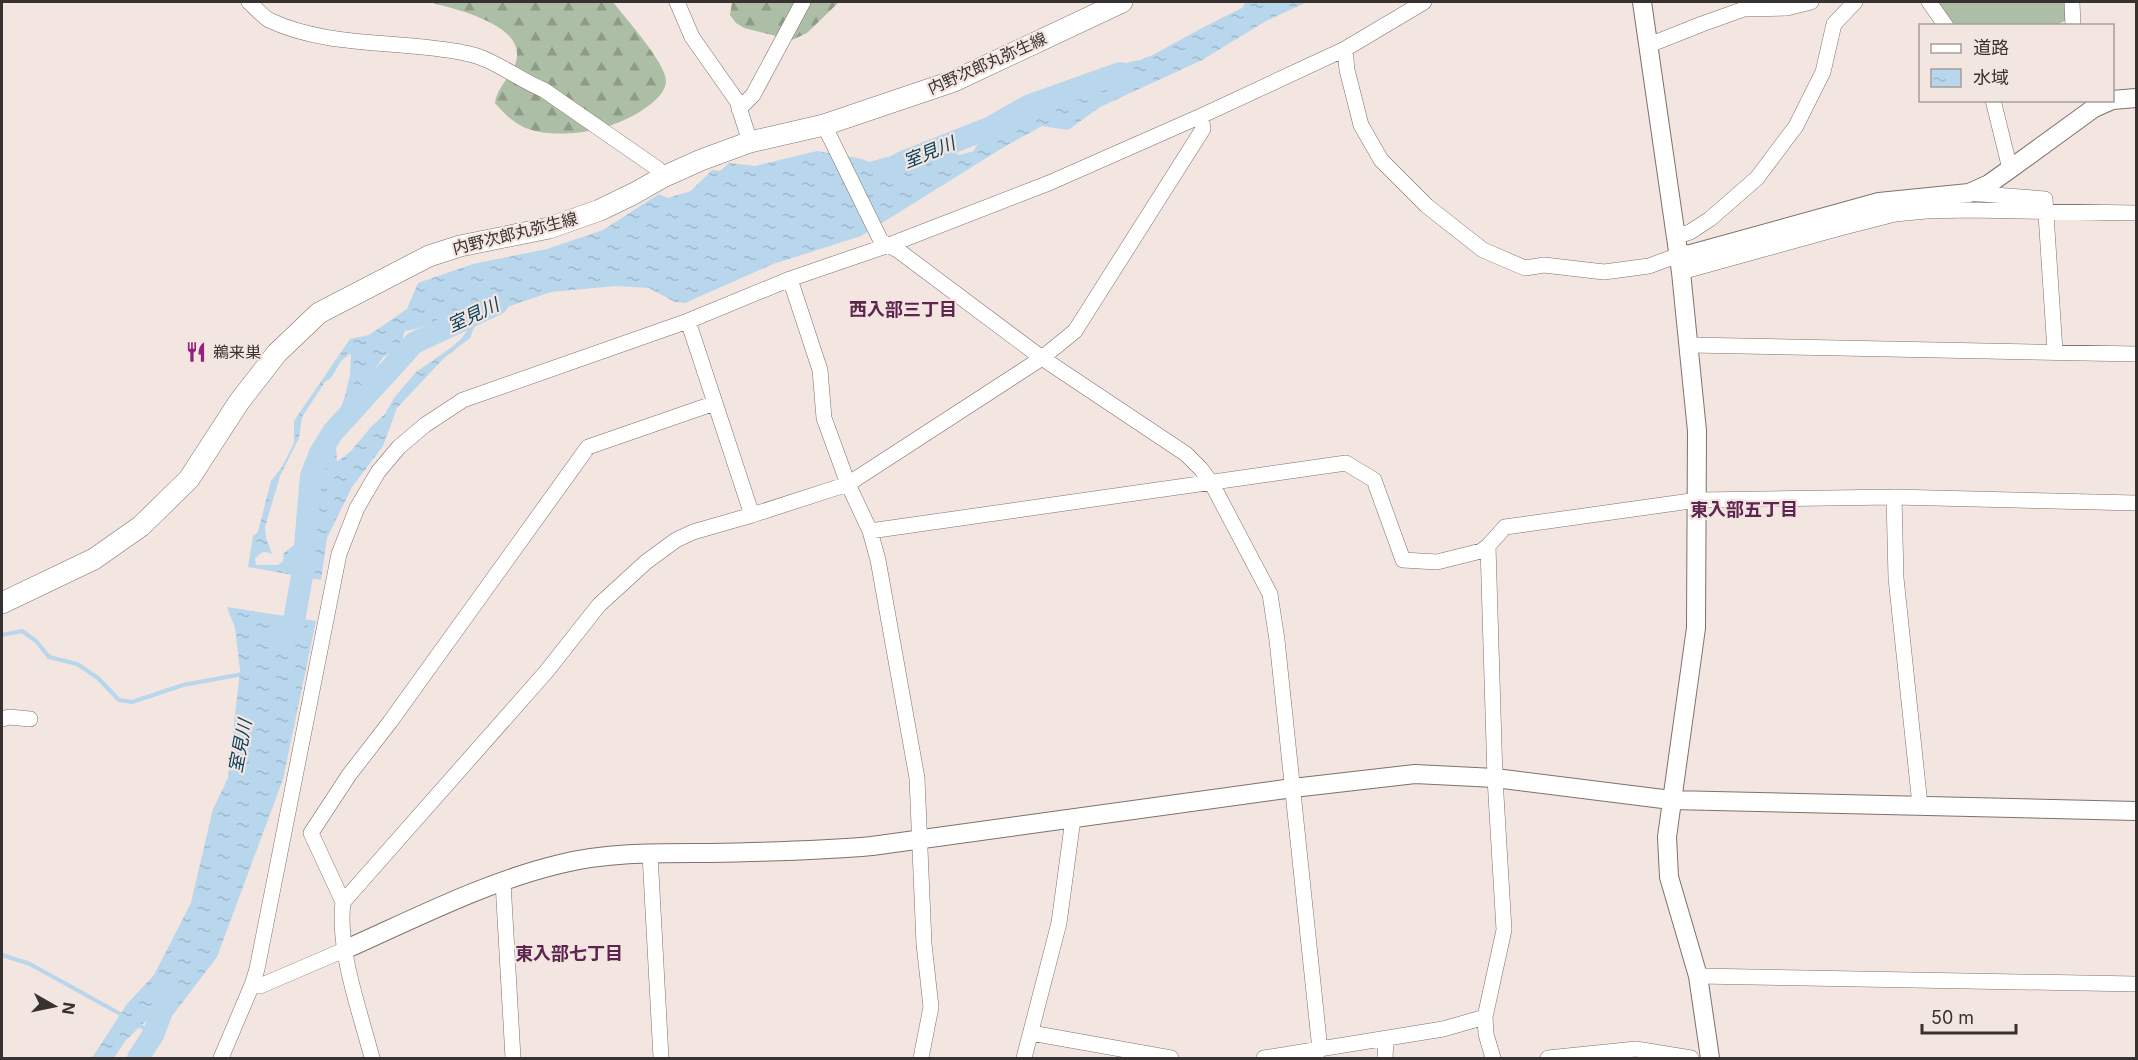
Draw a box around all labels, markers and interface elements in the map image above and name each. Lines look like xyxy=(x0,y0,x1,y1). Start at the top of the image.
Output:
legend xyxy=(1919,24,2114,102)
street label: 内野次郎丸弥生線 xyxy=(924,28,1050,98)
text: 道路 xyxy=(1973,37,2009,58)
text: 水域 xyxy=(1973,67,2009,88)
water label: 室見川 xyxy=(900,131,960,172)
street label: 内野次郎丸弥生線 xyxy=(450,208,580,258)
water label: 室見川 xyxy=(444,293,504,336)
district label: 西入部三丁目 xyxy=(849,299,957,320)
restaurant icon: 鵜来巣 xyxy=(184,340,208,364)
place label: 鵜来巣 xyxy=(213,342,261,362)
district label: 東入部五丁目 xyxy=(1690,499,1798,520)
water label: 室見川 xyxy=(225,716,256,775)
district label: 東入部七丁目 xyxy=(515,943,623,964)
north arrow xyxy=(24,976,84,1036)
scale bar xyxy=(1922,997,2016,1035)
text: N xyxy=(58,1001,80,1016)
text: 50 m xyxy=(1931,1007,1974,1028)

